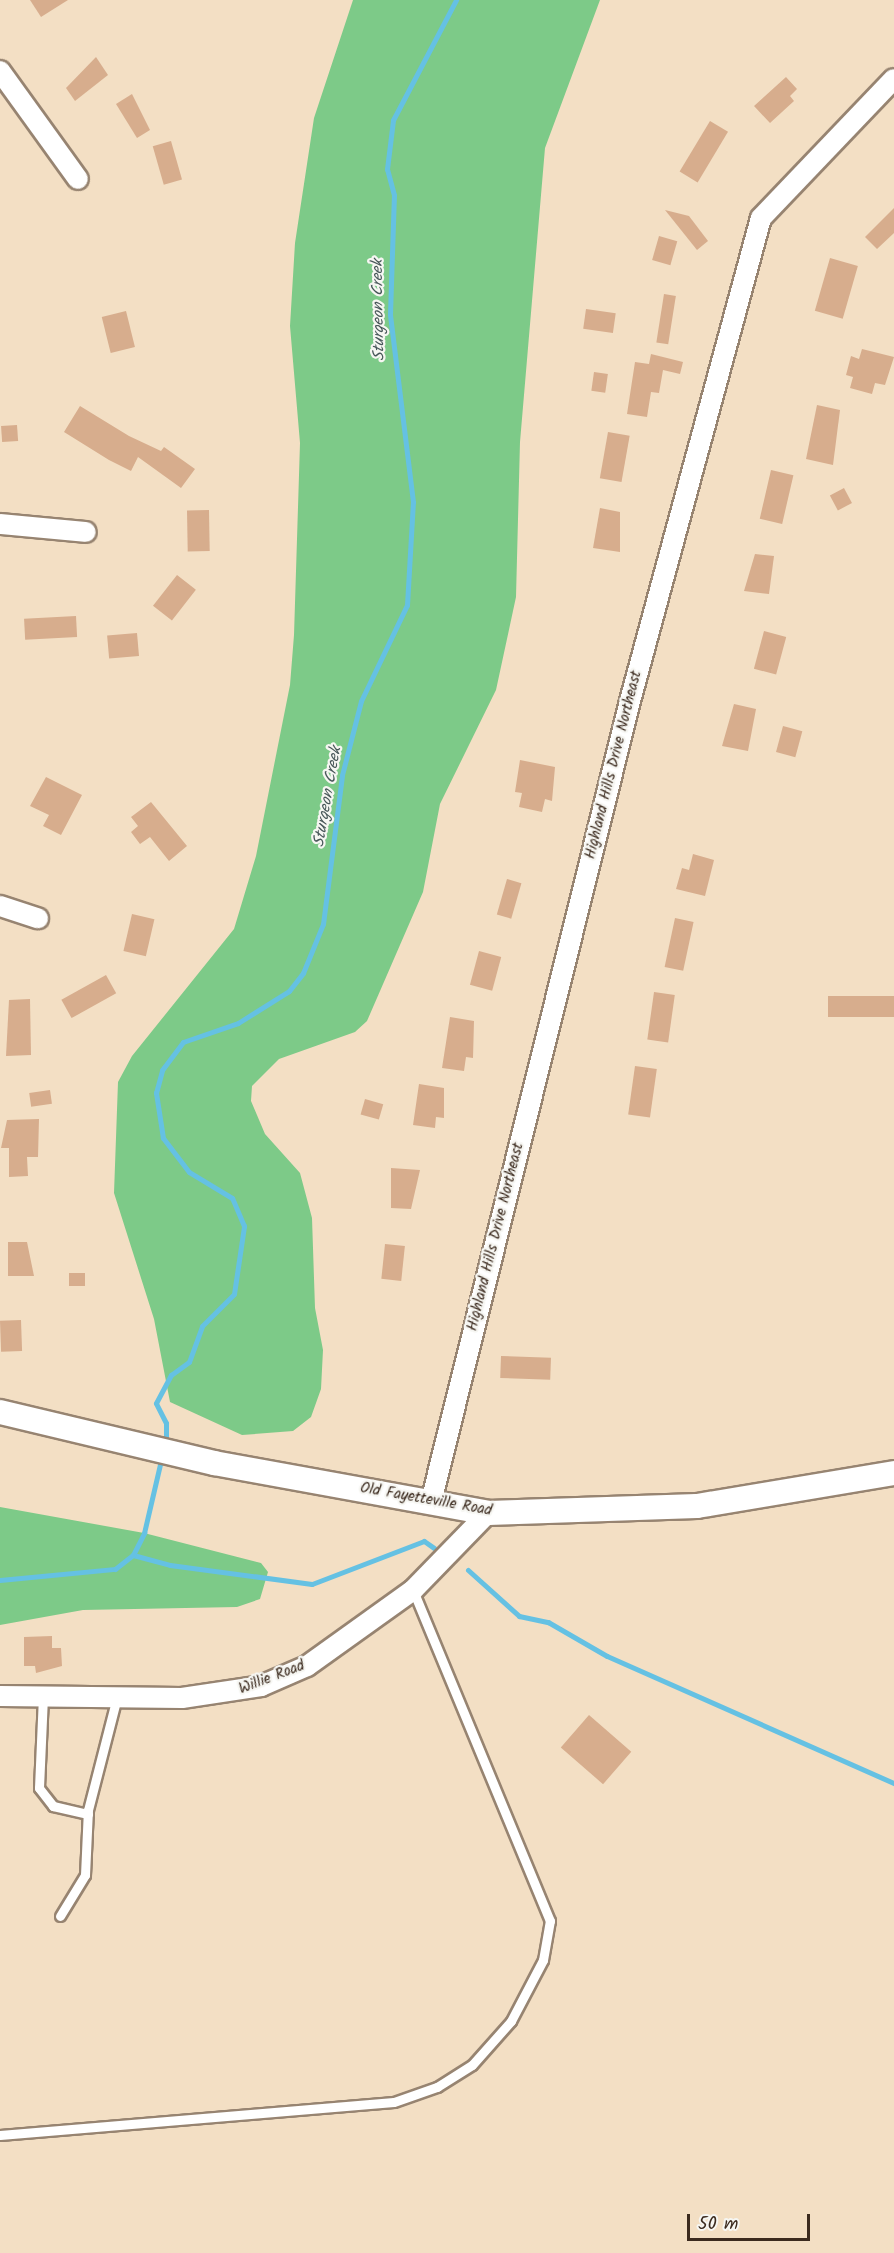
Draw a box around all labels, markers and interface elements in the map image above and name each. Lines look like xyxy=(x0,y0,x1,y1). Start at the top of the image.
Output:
water label: Sturgeon Creek xyxy=(369,259,389,361)
street label: Highland Hills Drive Northeast xyxy=(582,669,646,861)
water label: Sturgeon Creek xyxy=(310,745,346,849)
street label: Highland Hills Drive Northeast xyxy=(464,1141,528,1333)
street label: Old Fayetteville Road xyxy=(359,1480,493,1520)
street label: Willie Road xyxy=(237,1657,307,1699)
scale bar xyxy=(690,2202,813,2240)
text: 50 m xyxy=(698,2210,738,2239)

